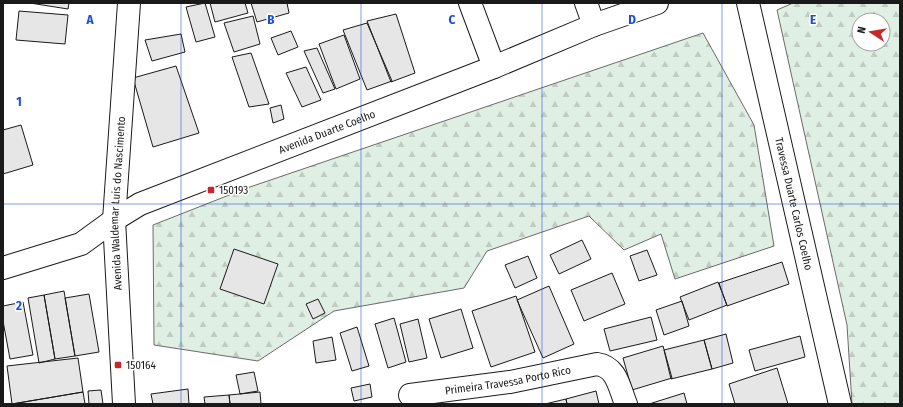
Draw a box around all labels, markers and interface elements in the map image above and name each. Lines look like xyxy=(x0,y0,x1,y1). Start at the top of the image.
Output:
text: A xyxy=(85,12,94,27)
text: B xyxy=(267,12,275,27)
text: C xyxy=(449,12,456,27)
text: D xyxy=(628,12,636,27)
text: E xyxy=(810,12,816,27)
north arrow xyxy=(851,12,891,52)
text: N xyxy=(855,25,869,35)
text: 1 xyxy=(16,94,22,109)
street label: Avenida Duarte Coelho xyxy=(277,107,377,156)
street label: Avenida Waldemar Luis do Nascimento xyxy=(107,116,128,291)
street label: Travessa Duarte Carlos Coelho xyxy=(773,136,816,272)
place label: 150193 xyxy=(219,184,248,197)
marker: 150193 xyxy=(206,185,216,195)
text: 2 xyxy=(15,298,22,313)
place label: 150164 xyxy=(126,359,157,372)
marker: 150164 xyxy=(113,360,123,370)
street label: Primeira Travessa Porto Rico xyxy=(444,363,572,397)

